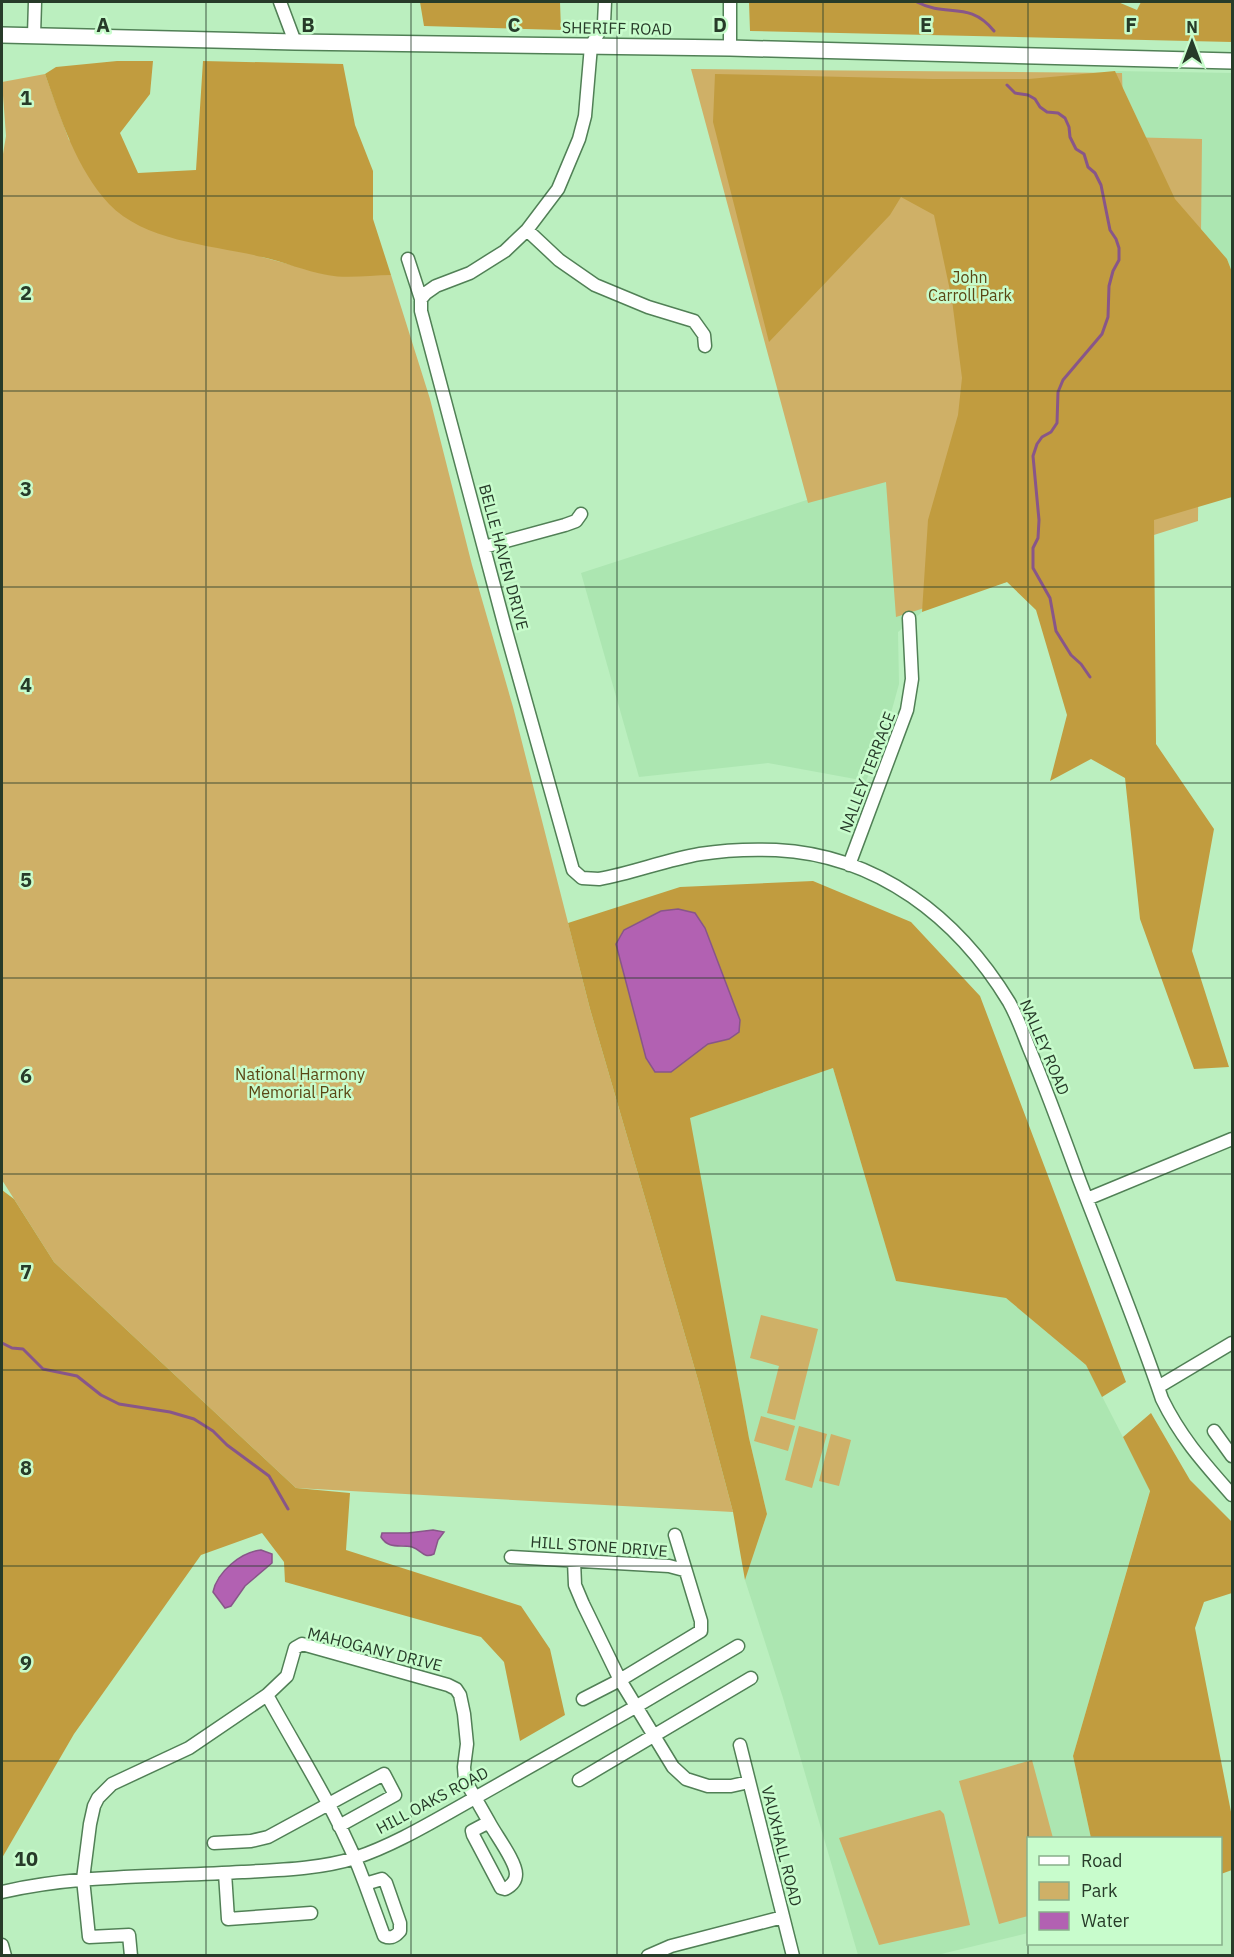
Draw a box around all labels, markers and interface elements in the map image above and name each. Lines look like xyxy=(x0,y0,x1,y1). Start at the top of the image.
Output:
text: A xyxy=(96,11,110,38)
text: B xyxy=(301,11,315,38)
text: C xyxy=(507,11,521,38)
text: D xyxy=(713,11,727,38)
text: E xyxy=(920,11,932,38)
text: F xyxy=(1125,11,1137,38)
north arrow xyxy=(1162,12,1222,72)
street label: SHERIFF ROAD xyxy=(562,17,672,39)
text: N xyxy=(1186,17,1198,37)
text: 1 xyxy=(20,84,32,111)
park label: John Carroll Park xyxy=(928,267,1013,305)
text: 2 xyxy=(20,279,32,306)
text: 3 xyxy=(20,475,32,502)
street label: BELLE HAVEN DRIVE xyxy=(475,482,533,632)
text: 4 xyxy=(20,671,32,698)
street label: NALLEY TERRACE xyxy=(835,709,899,835)
text: 5 xyxy=(20,866,32,893)
street label: NALLEY ROAD xyxy=(1016,996,1074,1098)
text: 6 xyxy=(20,1062,32,1089)
park label: National Harmony Memorial Park xyxy=(235,1064,365,1102)
text: 7 xyxy=(20,1258,32,1285)
text: 8 xyxy=(20,1454,32,1481)
street label: HILL STONE DRIVE xyxy=(530,1531,668,1561)
street label: MAHOGANY DRIVE xyxy=(305,1623,445,1675)
text: 9 xyxy=(20,1649,32,1676)
street label: HILL OAKS ROAD xyxy=(372,1762,492,1838)
street label: VAUXHALL ROAD xyxy=(757,1784,807,1908)
legend xyxy=(1027,1837,1222,1945)
text: 10 xyxy=(14,1845,38,1872)
text: Road xyxy=(1081,1849,1122,1872)
text: Park xyxy=(1081,1879,1118,1902)
text: Water xyxy=(1081,1909,1130,1932)

